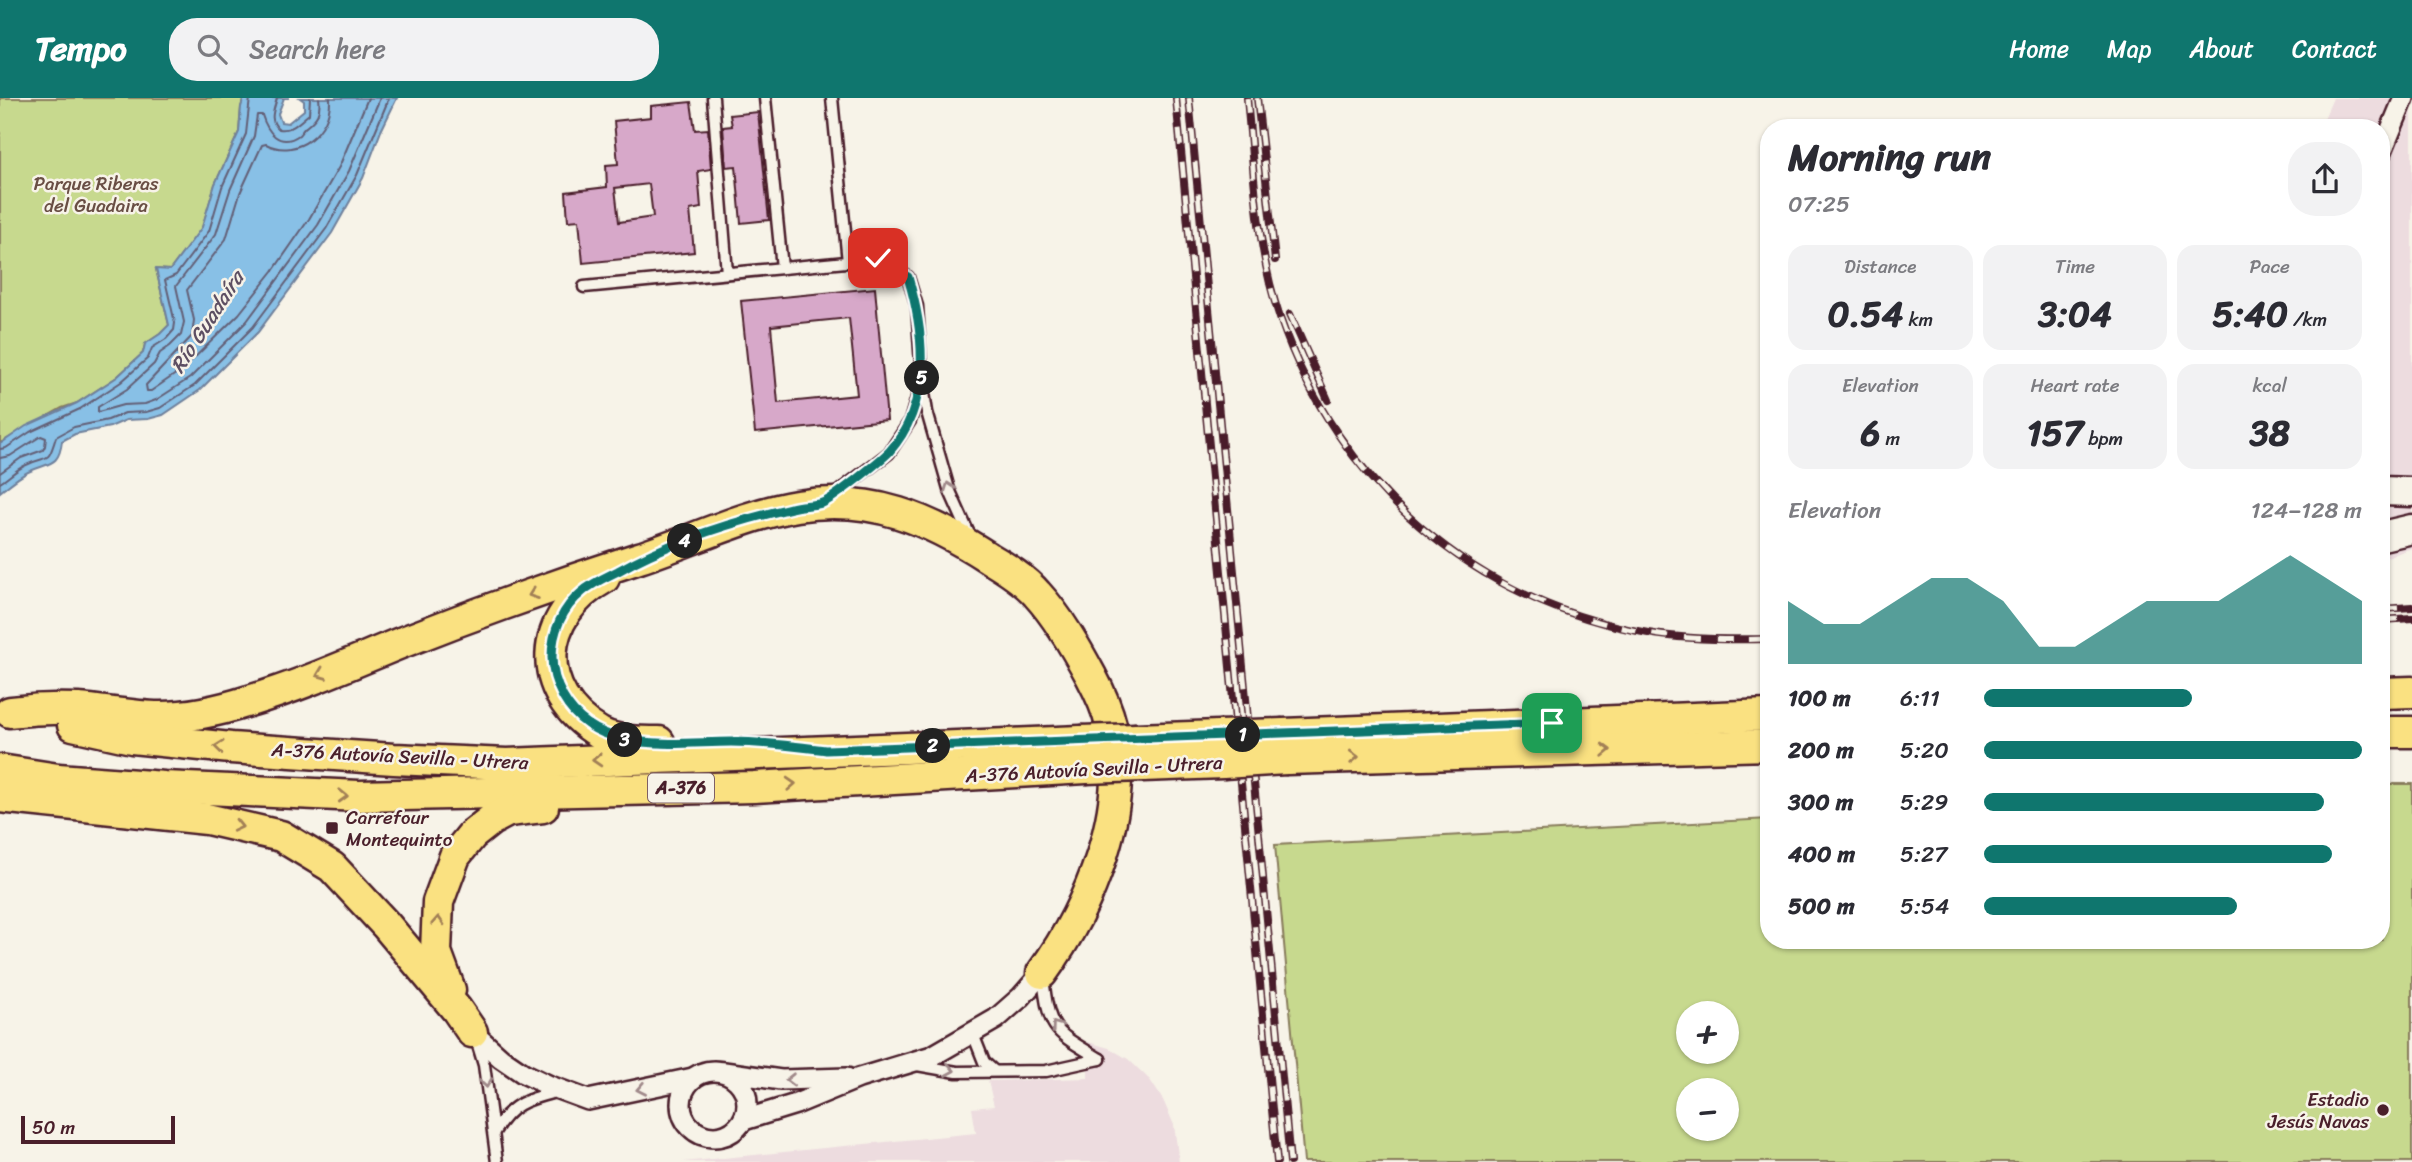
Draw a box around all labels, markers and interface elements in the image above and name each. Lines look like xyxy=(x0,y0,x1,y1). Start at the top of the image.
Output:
search box xyxy=(169,18,659,81)
text: Tempo xyxy=(35,20,127,78)
text: Search here xyxy=(249,26,386,72)
text: Home xyxy=(2009,28,2069,70)
text: Map xyxy=(2107,28,2151,70)
text: About xyxy=(2189,28,2254,70)
text: Contact xyxy=(2292,28,2377,70)
icon: search xyxy=(193,30,231,68)
text: Morning run xyxy=(1788,124,1991,191)
button: share xyxy=(2288,142,2362,216)
park label: Parque Riberas del Guadaira xyxy=(33,167,159,222)
text: 07:25 xyxy=(1788,184,1850,225)
pin xyxy=(848,228,908,288)
icon: check xyxy=(859,239,897,277)
text: Distance xyxy=(1844,250,1916,283)
text: Time xyxy=(2055,250,2095,283)
text: Pace xyxy=(2250,250,2290,283)
water label: Río Guadaíra xyxy=(159,261,256,381)
text: 0.54 xyxy=(1828,283,1903,345)
text: 3:04 xyxy=(2038,283,2112,345)
text: 5:40 xyxy=(2212,283,2288,345)
text: km xyxy=(1903,303,1933,336)
text: /km xyxy=(2288,303,2327,336)
pin: 5 xyxy=(904,360,940,396)
text: 5 xyxy=(916,361,927,394)
text: Elevation xyxy=(1842,369,1919,402)
text: Heart rate xyxy=(2030,369,2120,402)
text: kcal xyxy=(2252,369,2287,402)
text: 6 xyxy=(1861,402,1881,464)
text: 157 xyxy=(2027,402,2083,464)
text: 38 xyxy=(2250,402,2290,464)
text: m xyxy=(1881,422,1900,455)
text: bpm xyxy=(2083,422,2123,455)
one-way arrow xyxy=(943,482,957,494)
text: Elevation xyxy=(1788,490,1881,531)
text: 124–128 m xyxy=(2251,490,2362,531)
pin: 4 xyxy=(668,524,702,558)
text: 4 xyxy=(679,524,690,557)
one-way arrow xyxy=(528,585,540,599)
one-way arrow xyxy=(315,666,327,680)
text: 100 m xyxy=(1788,678,1851,719)
text: 6:11 xyxy=(1900,678,1940,719)
pin xyxy=(1522,693,1582,753)
icon: arrive xyxy=(1533,704,1571,742)
pin: 1 xyxy=(1226,718,1260,752)
text: 1 xyxy=(1238,718,1247,751)
pin: 3 xyxy=(608,722,642,758)
text: 3 xyxy=(619,723,630,756)
pin: 2 xyxy=(916,728,950,764)
text: 2 xyxy=(927,729,938,762)
text: 200 m xyxy=(1788,730,1854,771)
text: 5:20 xyxy=(1900,730,1949,771)
street label: A-376 Autovía Sevilla - Utrera xyxy=(270,733,530,779)
one-way arrow xyxy=(213,739,224,754)
one-way arrow xyxy=(1601,742,1612,758)
street label: A-376 Autovía Sevilla - Utrera xyxy=(964,746,1224,792)
one-way arrow xyxy=(1349,750,1360,765)
one-way arrow xyxy=(591,752,602,767)
road number: A-376 xyxy=(648,774,714,802)
one-way arrow xyxy=(786,777,797,792)
text: 300 m xyxy=(1788,782,1853,823)
text: 5:29 xyxy=(1900,782,1948,823)
one-way arrow xyxy=(338,788,349,803)
place label: Carrefour Montequinto xyxy=(346,801,453,856)
one-way arrow xyxy=(232,818,244,833)
marker: Carrefour Montequinto xyxy=(324,820,340,836)
text: 400 m xyxy=(1788,834,1855,875)
text: 5:27 xyxy=(1900,834,1947,875)
text: 500 m xyxy=(1788,886,1855,927)
text: 5:54 xyxy=(1900,886,1949,927)
one-way arrow xyxy=(430,915,445,926)
map controls xyxy=(1676,1001,1739,1141)
button: + xyxy=(1676,1001,1739,1064)
one-way arrow xyxy=(1051,1021,1064,1033)
one-way arrow xyxy=(944,1062,956,1077)
one-way arrow xyxy=(785,1072,795,1088)
one-way arrow xyxy=(478,1077,493,1089)
button: − xyxy=(1676,1078,1739,1141)
one-way arrow xyxy=(635,1080,647,1095)
place label: Estadio Jesús Navas xyxy=(2267,1083,2369,1138)
marker: Estadio Jesús Navas xyxy=(2375,1102,2391,1118)
text: 50 m xyxy=(32,1111,75,1144)
scale bar xyxy=(21,1113,175,1145)

